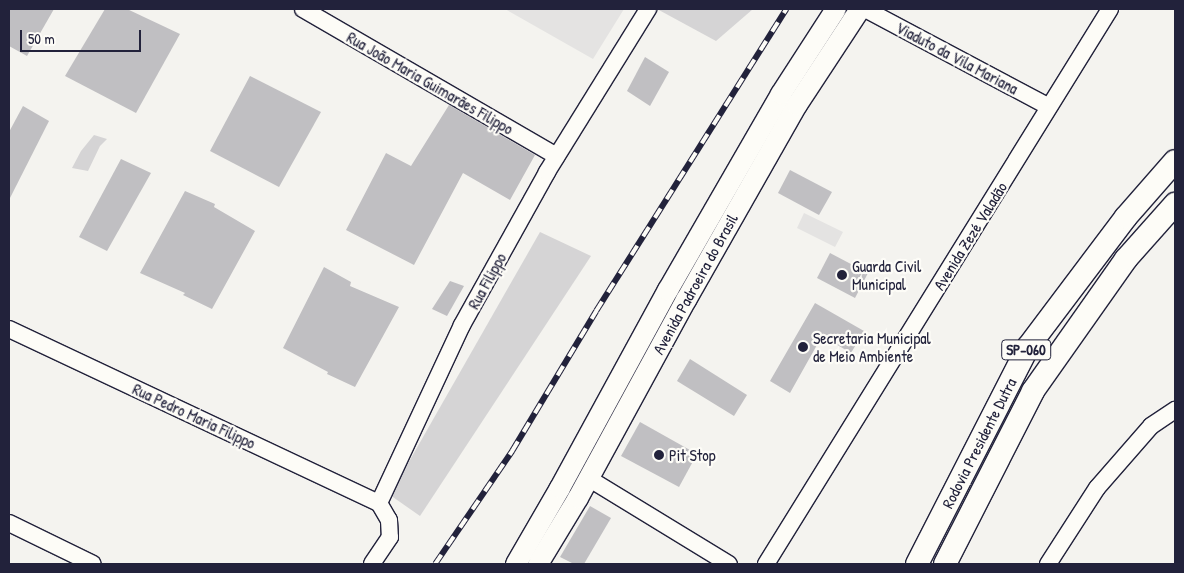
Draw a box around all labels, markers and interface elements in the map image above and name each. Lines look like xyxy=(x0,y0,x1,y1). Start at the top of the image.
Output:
street label: Viaduto da Vila Mariana xyxy=(893,18,1021,98)
scale bar xyxy=(22,20,144,52)
street label: Rua João Maria Guimarães Filippo xyxy=(343,27,517,139)
text: 50 m xyxy=(28,28,55,49)
street label: Avenida Zezé Valadão xyxy=(929,178,1011,294)
street label: Avenida Padroeira do Brasil xyxy=(648,211,742,357)
street label: Rua Filippo xyxy=(464,250,510,312)
place label: Guarda Civil Municipal xyxy=(852,256,921,294)
marker: Guarda Civil Municipal xyxy=(836,269,848,281)
place label: Secretaria Municipal de Meio Ambiente xyxy=(813,328,931,366)
road number: SP-060 xyxy=(1001,338,1051,362)
marker: Secretaria Municipal de Meio Ambiente xyxy=(797,341,809,353)
street label: Rodovia Presidente Dutra xyxy=(938,375,1020,511)
street label: Rua Pedro Maria Filippo xyxy=(130,379,258,453)
place label: Pit Stop xyxy=(669,445,716,465)
marker: Pit Stop xyxy=(653,449,665,461)

